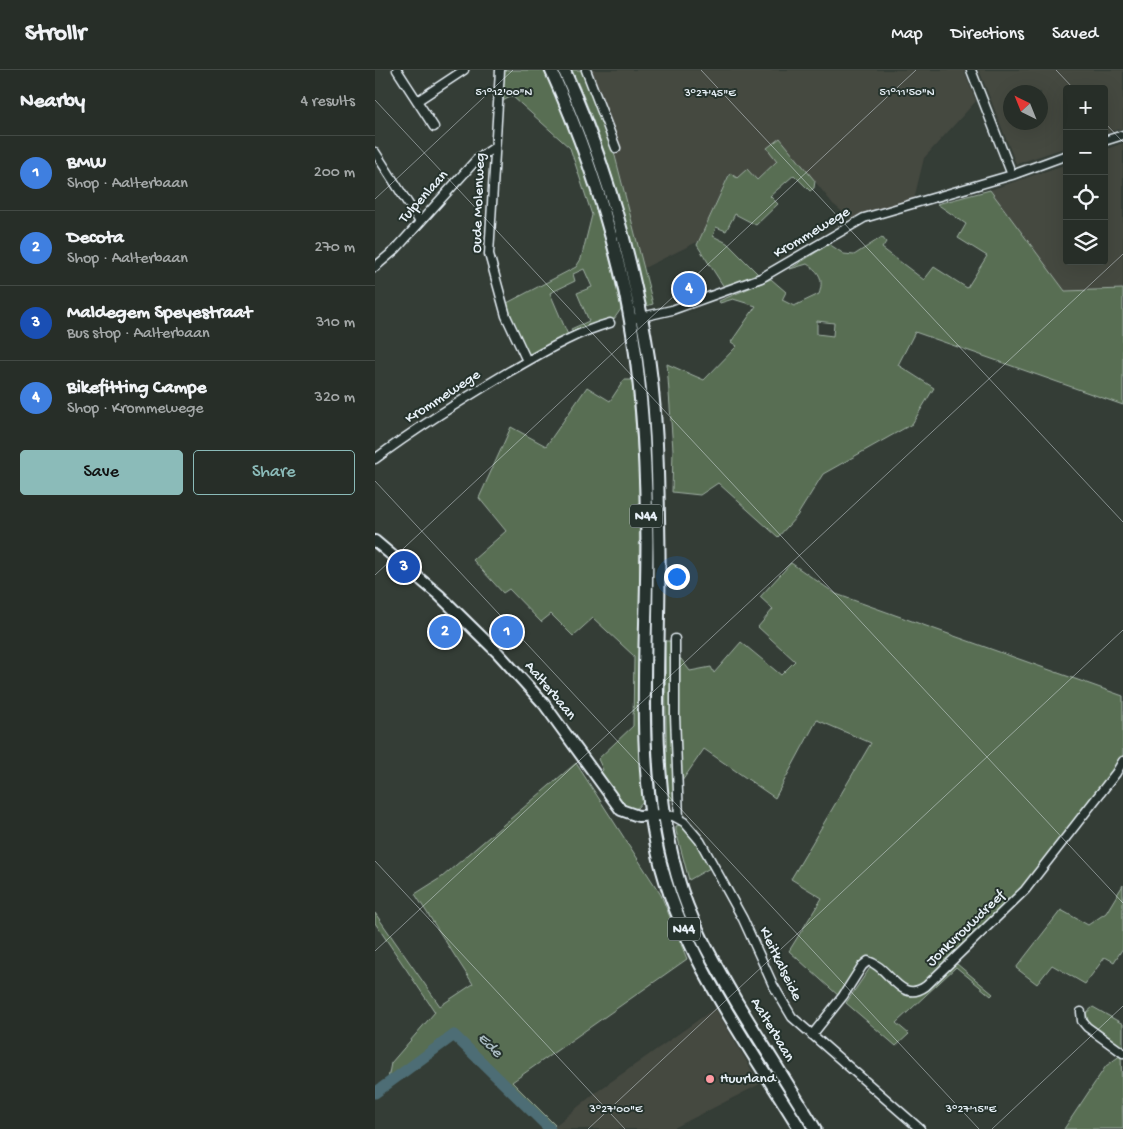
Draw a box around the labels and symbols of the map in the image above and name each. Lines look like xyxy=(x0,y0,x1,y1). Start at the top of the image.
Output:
north arrow xyxy=(1003,85,1048,130)
text: 51°12'00"N xyxy=(476,86,533,100)
text: 51°11'50"N xyxy=(879,86,935,100)
text: 3°27'45"E xyxy=(683,87,736,101)
street label: Oude Molenweg xyxy=(468,153,490,253)
street label: Tulpenlaan xyxy=(395,167,453,228)
street label: Krommewege xyxy=(770,203,854,263)
pin: 4 xyxy=(673,270,705,308)
street label: Krommewege xyxy=(402,366,484,428)
road number: N44 xyxy=(630,504,662,528)
pin: 3 xyxy=(388,548,420,586)
your location xyxy=(664,564,690,590)
pin: 2 xyxy=(429,613,461,651)
pin: 1 xyxy=(491,613,523,651)
street label: Aalterbaan xyxy=(520,658,580,724)
street label: Jonkvrouwdreef xyxy=(923,886,1010,971)
road number: N44 xyxy=(668,918,700,941)
street label: Kleitkalseide xyxy=(754,924,806,1004)
street label: Aalterbaan xyxy=(746,995,798,1065)
water label: Ede xyxy=(473,1030,506,1063)
place label: Huurland xyxy=(720,1070,777,1088)
marker: Huurland xyxy=(704,1073,716,1085)
text: 3°27'00"E xyxy=(589,1103,643,1117)
text: 3°27'15"E xyxy=(945,1103,997,1117)

